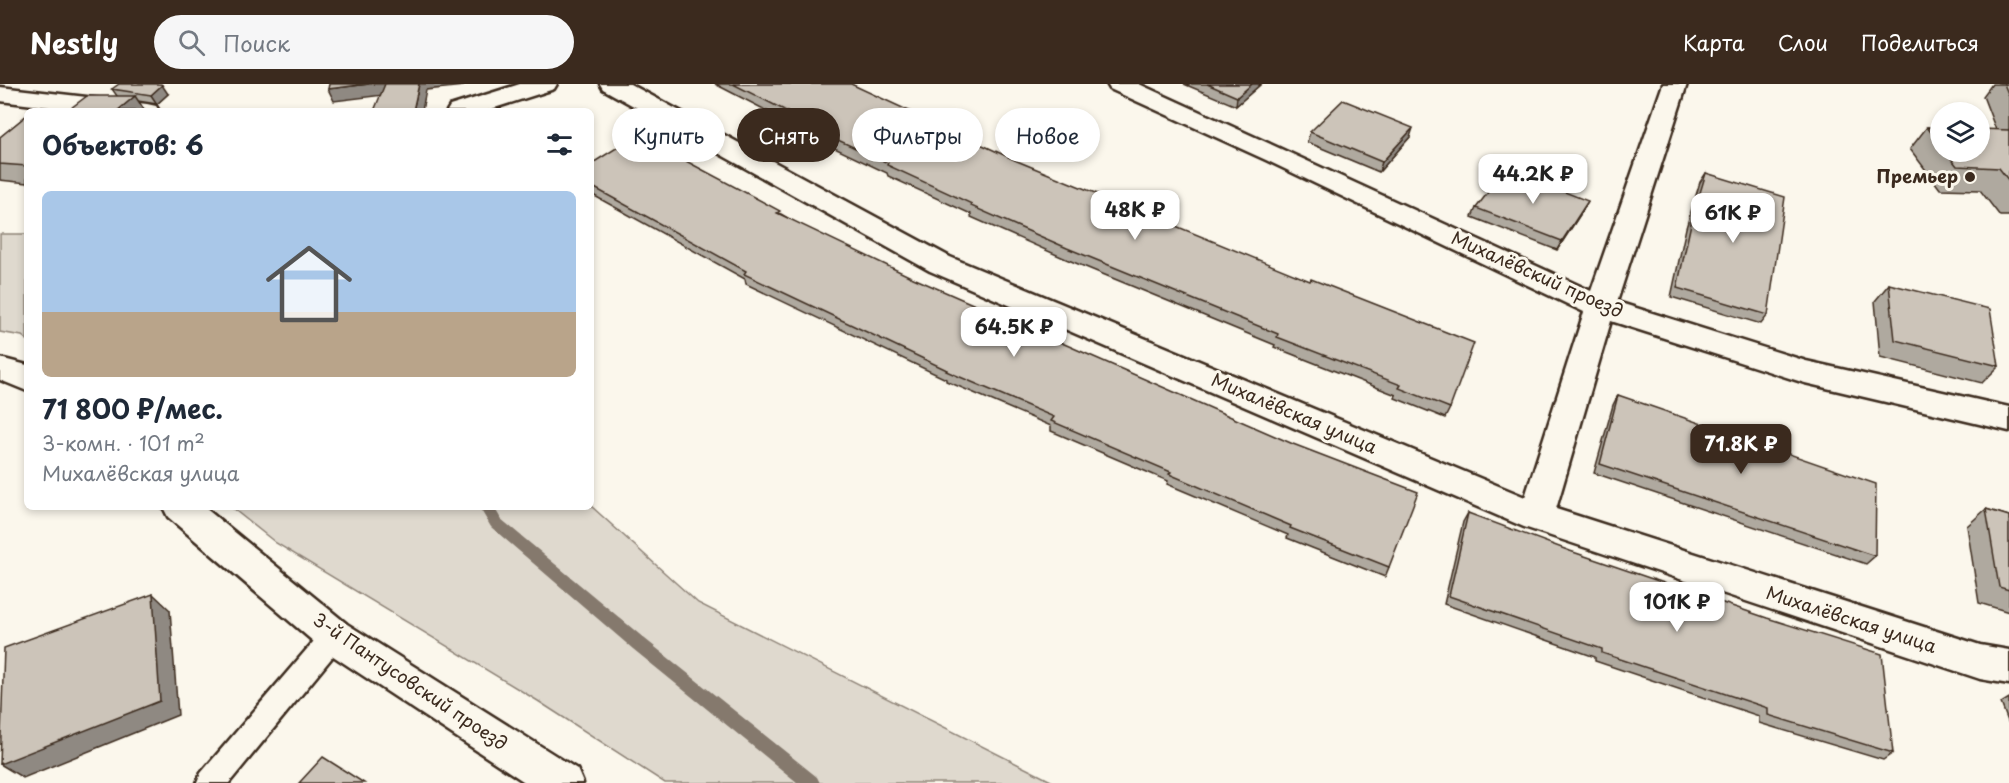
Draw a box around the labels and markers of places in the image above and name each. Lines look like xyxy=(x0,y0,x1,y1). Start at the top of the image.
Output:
pin: 44.2K ₽ xyxy=(1478,154,1588,205)
place label: Премьер xyxy=(1877,162,1958,189)
marker: Премьер xyxy=(1963,170,1977,184)
pin: 48K ₽ xyxy=(1093,190,1177,241)
pin: 61K ₽ xyxy=(1691,193,1775,244)
pin: 64.5K ₽ xyxy=(959,307,1069,358)
pin: 71.8K ₽ xyxy=(1686,424,1796,475)
pin: 101K ₽ xyxy=(1628,582,1726,633)

